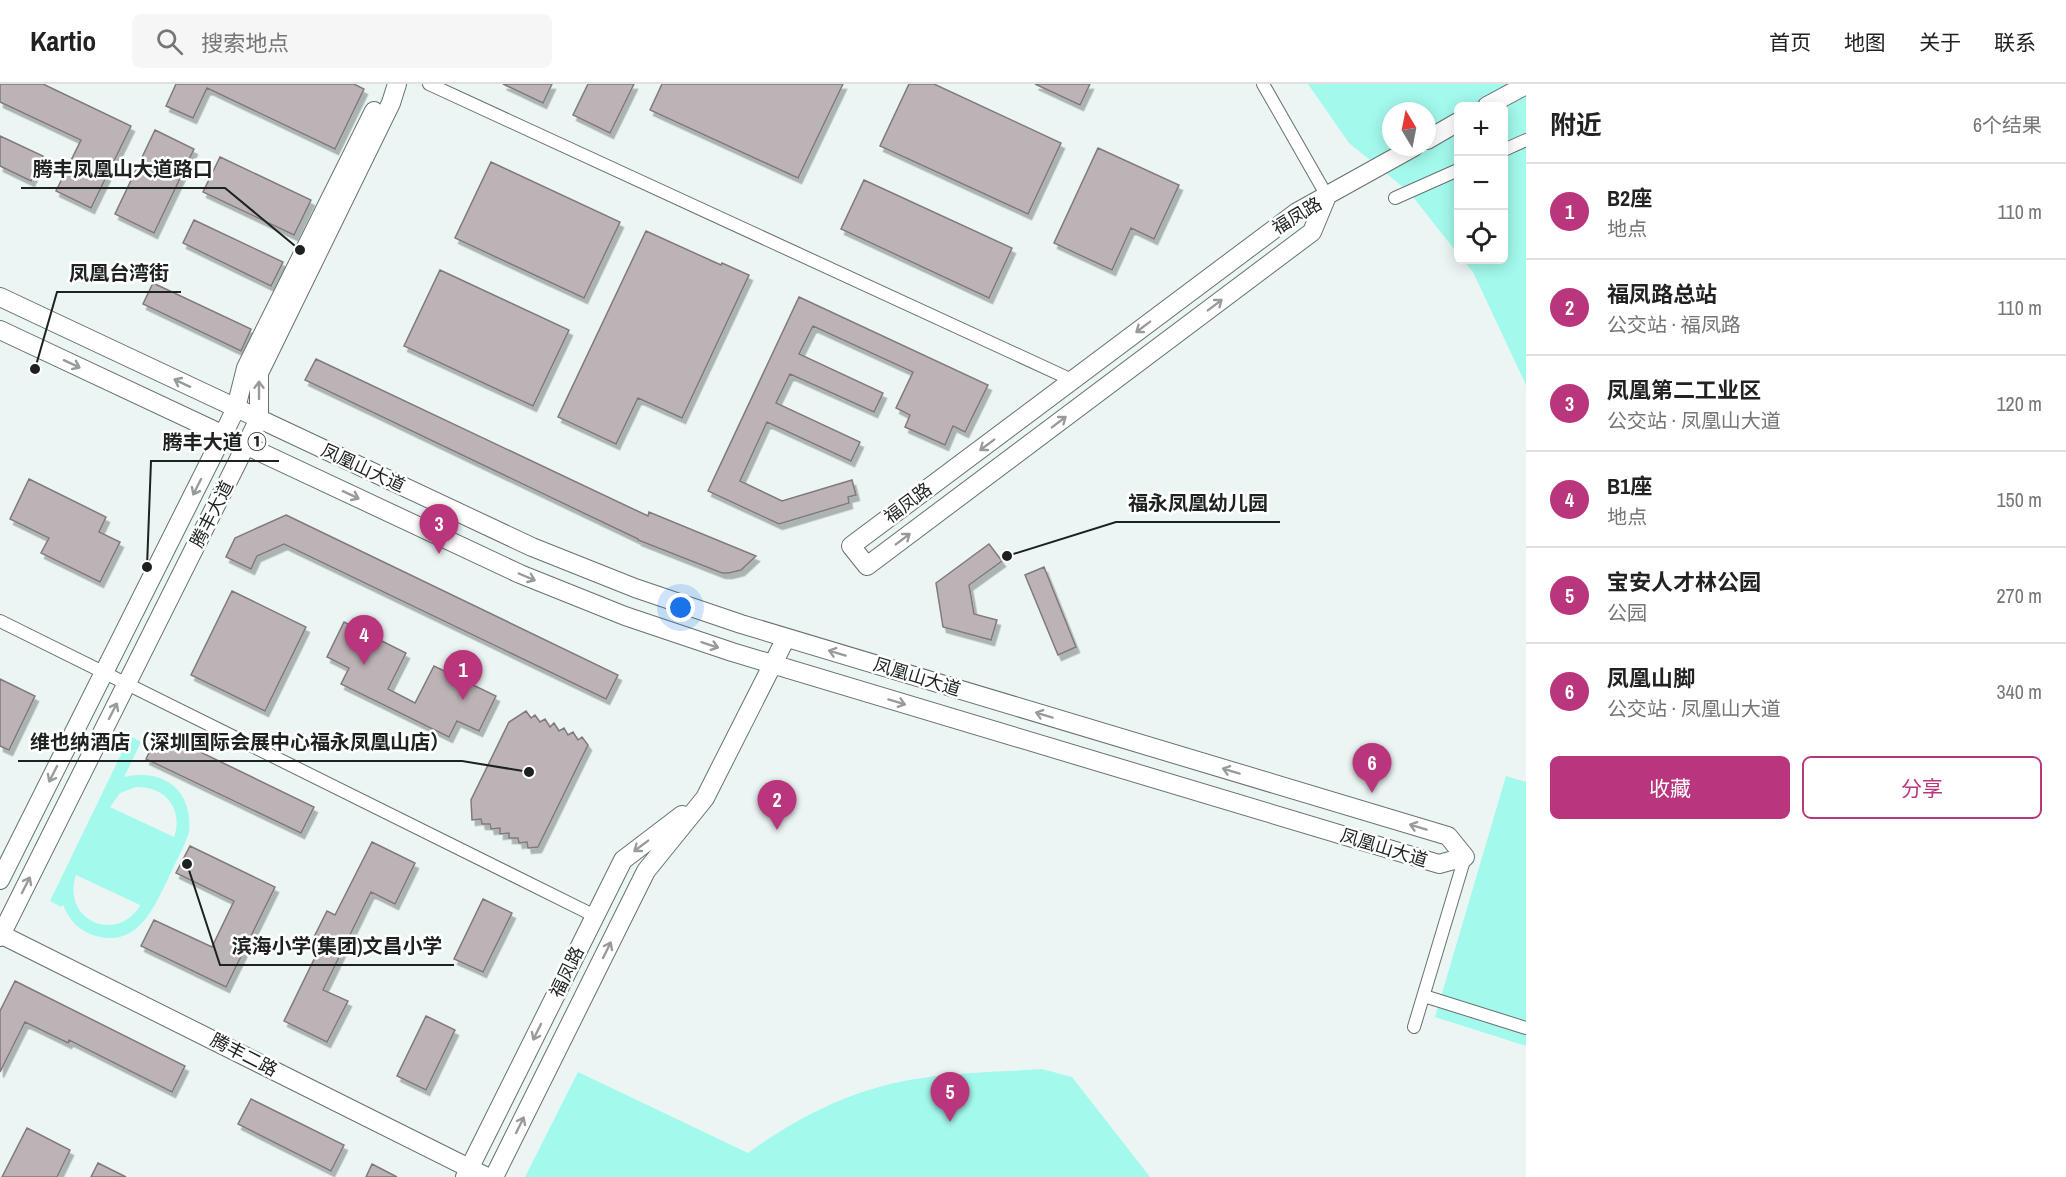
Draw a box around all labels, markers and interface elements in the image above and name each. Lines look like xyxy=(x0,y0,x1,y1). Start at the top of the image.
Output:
search box xyxy=(132,14,552,68)
text: Kartio xyxy=(30,22,96,60)
icon: search xyxy=(153,25,186,58)
text: 搜索地点 xyxy=(201,28,289,58)
text: 首页 xyxy=(1769,28,1811,57)
text: 地图 xyxy=(1844,28,1886,57)
text: 关于 xyxy=(1919,28,1961,57)
text: 联系 xyxy=(1994,28,2036,57)
north arrow xyxy=(1382,102,1436,156)
map controls xyxy=(1454,102,1508,264)
button: + xyxy=(1454,102,1508,156)
text: 附近 xyxy=(1550,107,1602,142)
text: 6个结果 xyxy=(1973,111,2042,138)
callout: 腾丰凤凰山大道路口 xyxy=(21,150,225,188)
text: 腾丰凤凰山大道路口 xyxy=(33,155,213,182)
button: − xyxy=(1454,156,1508,210)
text: B2座 xyxy=(1607,183,1652,213)
street label: 福凤路 xyxy=(1267,191,1326,240)
text: 1 xyxy=(1565,198,1574,225)
text: 110 m xyxy=(1998,198,2042,225)
button: locate xyxy=(1454,210,1508,264)
text: 地点 xyxy=(1607,215,1647,242)
callout: 凤凰台湾街 xyxy=(57,254,181,292)
text: 凤凰台湾街 xyxy=(69,259,169,286)
text: 福凤路总站 xyxy=(1607,279,1717,309)
text: 2 xyxy=(1565,294,1574,321)
text: 110 m xyxy=(1998,294,2042,321)
one-way arrow xyxy=(1207,298,1223,311)
text: 公交站 · 福凤路 xyxy=(1607,311,1741,338)
one-way arrow xyxy=(1135,321,1151,334)
one-way arrow xyxy=(62,358,80,370)
text: 凤凰第二工业区 xyxy=(1607,375,1761,405)
one-way arrow xyxy=(173,376,191,388)
one-way arrow xyxy=(253,380,265,400)
text: 3 xyxy=(1565,390,1574,417)
text: 120 m xyxy=(1996,390,2042,417)
text: 公交站 · 凤凰山大道 xyxy=(1607,407,1781,434)
one-way arrow xyxy=(1051,415,1067,428)
callout: 腾丰大道 ① xyxy=(151,423,279,461)
text: 腾丰大道 ① xyxy=(163,428,267,455)
street label: 凤凰山大道 xyxy=(317,437,409,498)
one-way arrow xyxy=(979,438,995,451)
text: B1座 xyxy=(1607,471,1652,501)
street label: 腾丰大道 xyxy=(184,476,239,552)
street label: 福凤路 xyxy=(879,476,937,529)
one-way arrow xyxy=(191,478,202,496)
callout: 福永凤凰幼儿园 xyxy=(1116,484,1280,522)
text: 4 xyxy=(1565,486,1574,513)
text: 150 m xyxy=(1996,486,2042,513)
one-way arrow xyxy=(341,489,359,501)
text: 福永凤凰幼儿园 xyxy=(1128,489,1268,516)
text: 地点 xyxy=(1607,503,1647,530)
pin: 3 xyxy=(420,504,458,554)
one-way arrow xyxy=(895,533,911,545)
text: 宝安人才林公园 xyxy=(1607,567,1761,597)
one-way arrow xyxy=(518,572,536,583)
text: 5 xyxy=(1565,582,1574,609)
text: 270 m xyxy=(1996,582,2042,609)
your location xyxy=(666,593,695,622)
text: 公园 xyxy=(1607,599,1647,626)
pin: 4 xyxy=(344,616,384,665)
one-way arrow xyxy=(700,641,719,652)
one-way arrow xyxy=(828,647,847,658)
pin: 1 xyxy=(444,650,482,700)
street label: 凤凰山大道 xyxy=(870,651,964,702)
text: 凤凰山脚 xyxy=(1607,663,1695,693)
text: 6 xyxy=(1565,678,1574,705)
text: 340 m xyxy=(1996,678,2042,705)
text: 公交站 · 凤凰山大道 xyxy=(1607,695,1781,722)
one-way arrow xyxy=(887,697,906,708)
one-way arrow xyxy=(108,702,120,720)
one-way arrow xyxy=(1035,709,1054,720)
callout: 维也纳酒店（深圳国际会展中心福永凤凰山店） xyxy=(18,723,462,761)
text: 维也纳酒店（深圳国际会展中心福永凤凰山店） xyxy=(30,728,450,755)
pin: 6 xyxy=(1352,744,1392,793)
button: 收藏 xyxy=(1550,756,1790,819)
button: 分享 xyxy=(1802,756,2042,819)
one-way arrow xyxy=(47,765,59,783)
one-way arrow xyxy=(1222,765,1241,776)
pin: 2 xyxy=(758,780,796,830)
one-way arrow xyxy=(1409,821,1428,832)
street label: 凤凰山大道 xyxy=(1337,822,1431,873)
one-way arrow xyxy=(634,839,650,852)
one-way arrow xyxy=(20,877,32,894)
callout: 滨海小学(集团)文昌小学 xyxy=(220,927,454,965)
text: 滨海小学(集团)文昌小学 xyxy=(232,932,442,959)
one-way arrow xyxy=(601,941,613,959)
street label: 福凤路 xyxy=(543,942,590,1002)
one-way arrow xyxy=(531,1023,543,1041)
street label: 腾丰二路 xyxy=(206,1027,282,1082)
pin: 5 xyxy=(930,1072,970,1122)
one-way arrow xyxy=(515,1116,526,1134)

